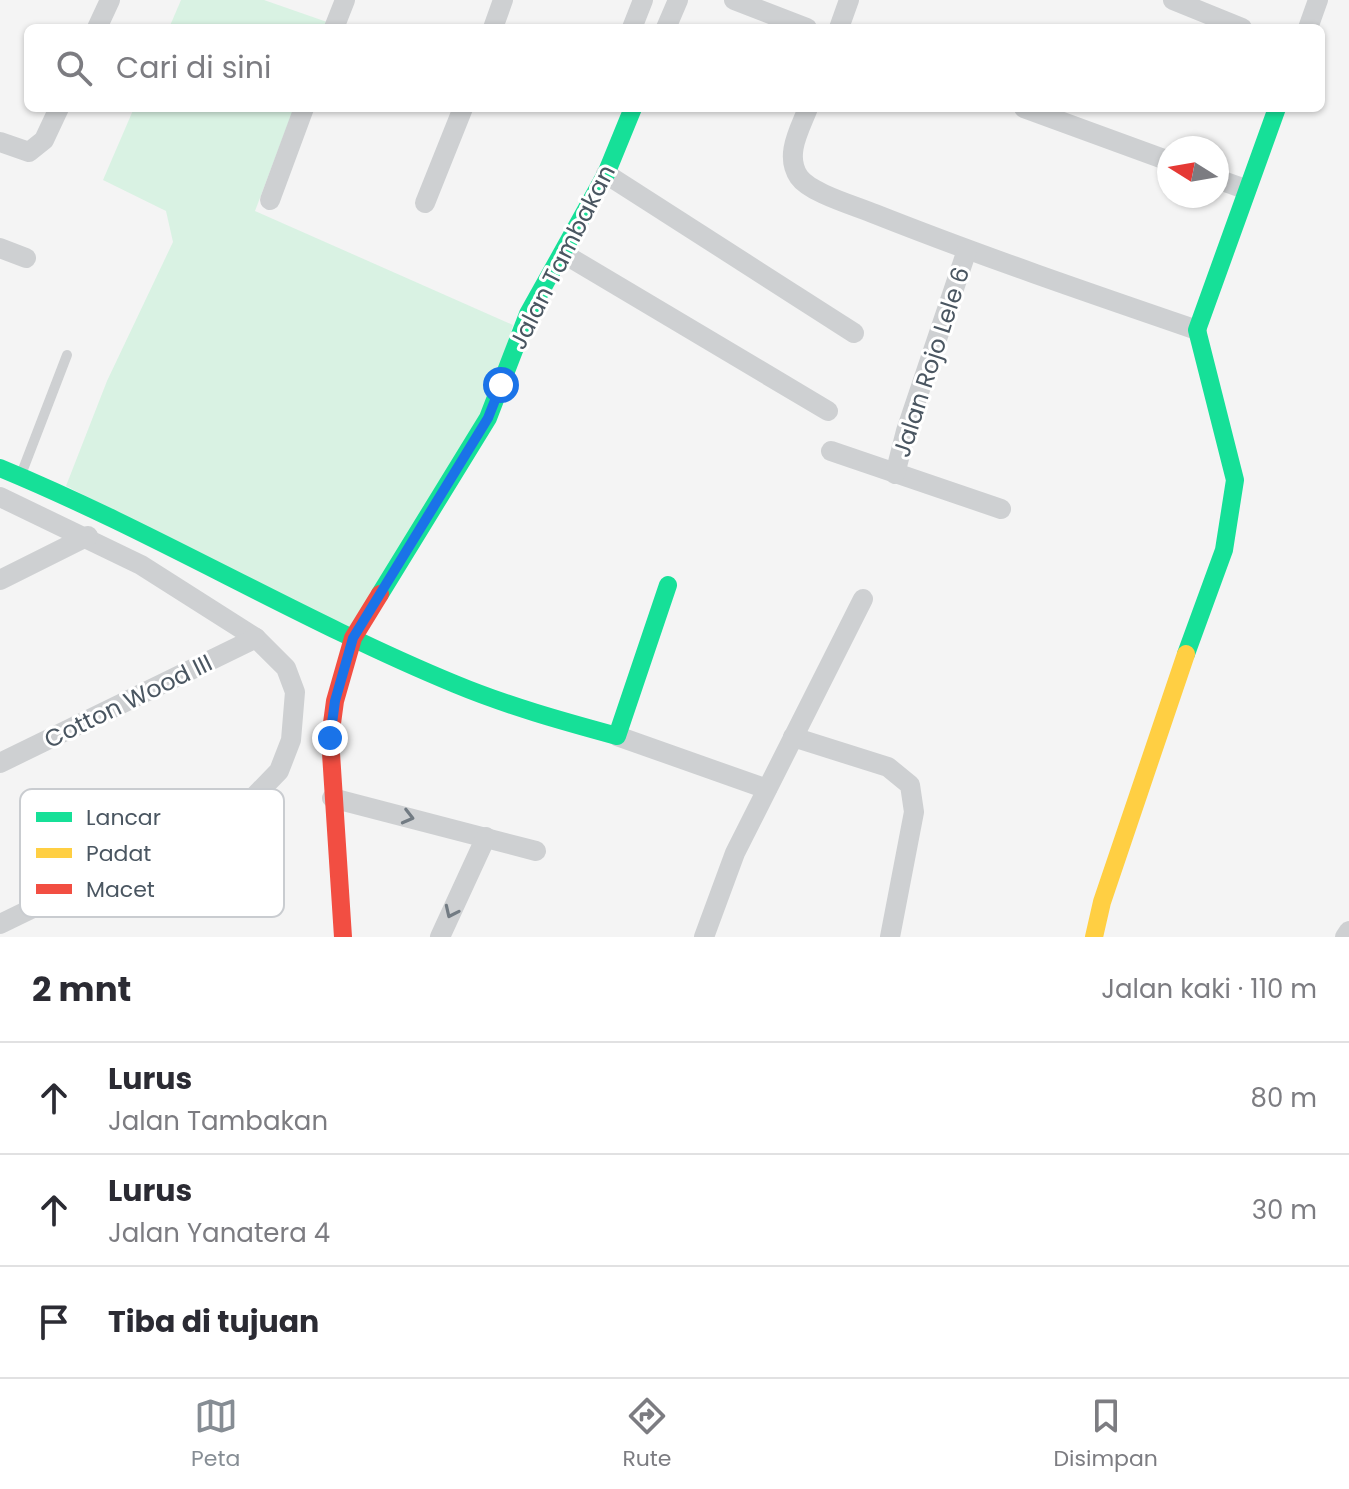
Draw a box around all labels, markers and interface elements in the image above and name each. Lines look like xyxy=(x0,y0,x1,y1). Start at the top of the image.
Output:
search box xyxy=(24,24,1325,112)
icon: search xyxy=(52,46,96,90)
text: Cari di sini xyxy=(116,46,271,89)
north arrow xyxy=(1157,136,1229,208)
street label: Jalan Tambakan xyxy=(501,159,623,355)
street label: Jalan Rojo Lele 6 xyxy=(885,263,977,461)
route start xyxy=(483,367,519,403)
street label: Cotton Wood III xyxy=(39,646,217,756)
route end xyxy=(312,720,348,756)
legend xyxy=(20,789,284,917)
text: Lancar xyxy=(86,802,161,833)
one-way arrow xyxy=(401,808,414,825)
text: Padat xyxy=(86,838,151,869)
text: Macet xyxy=(86,874,155,905)
one-way arrow xyxy=(445,904,461,919)
text: 2 mnt xyxy=(32,965,131,1013)
text: Jalan kaki · 110 m xyxy=(1101,971,1317,1007)
text: Lurus xyxy=(108,1057,192,1100)
icon: ahead xyxy=(32,1076,76,1120)
text: 80 m xyxy=(1251,1080,1317,1116)
text: Jalan Tambakan xyxy=(108,1103,328,1139)
text: Lurus xyxy=(108,1169,192,1212)
icon: ahead xyxy=(32,1188,76,1232)
text: 30 m xyxy=(1252,1192,1317,1228)
text: Jalan Yanatera 4 xyxy=(108,1215,330,1251)
icon: arrive xyxy=(32,1300,76,1344)
text: Tiba di tujuan xyxy=(108,1300,319,1343)
tab: Peta xyxy=(191,1394,240,1475)
tab: Rute xyxy=(622,1394,671,1475)
tab: Disimpan xyxy=(1054,1394,1158,1475)

